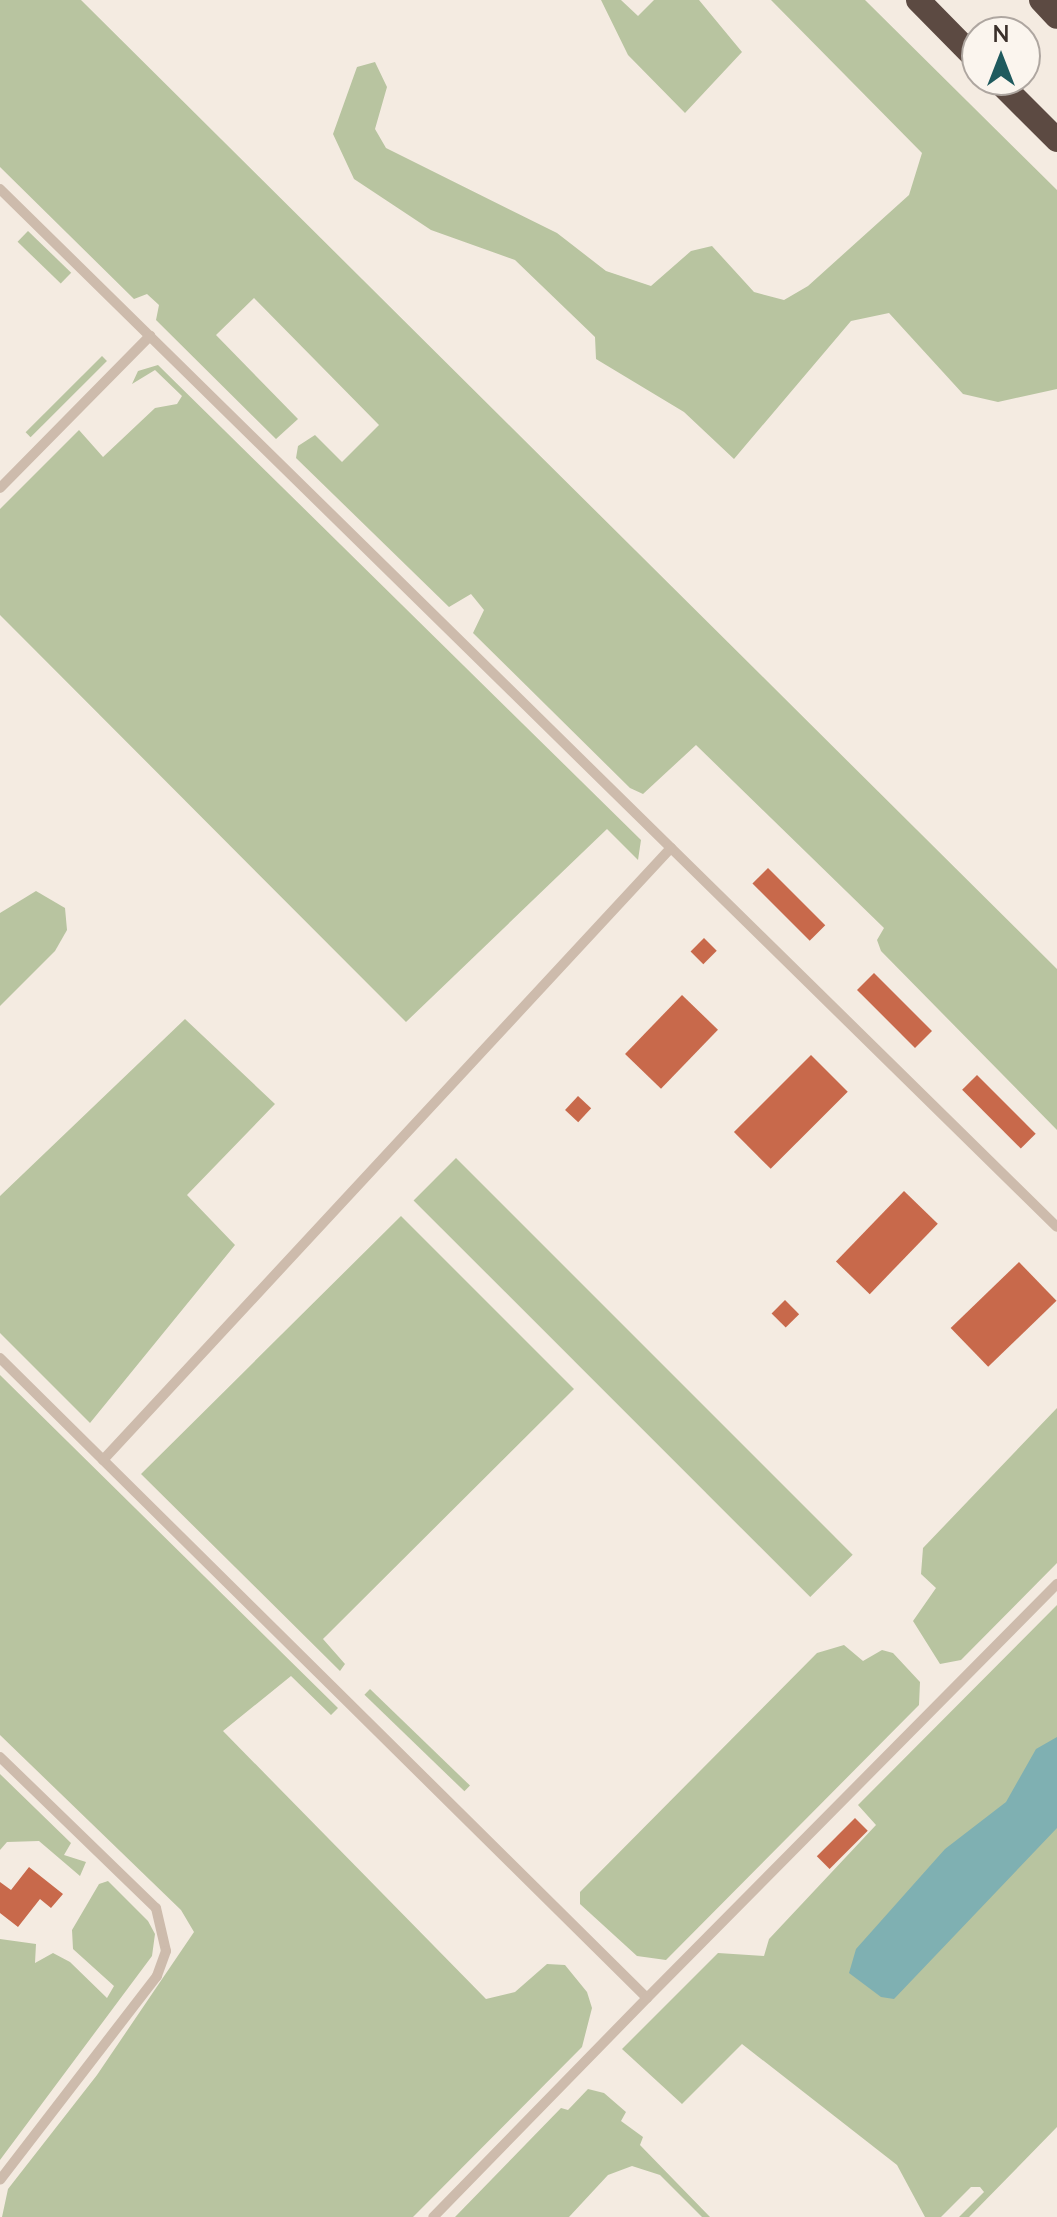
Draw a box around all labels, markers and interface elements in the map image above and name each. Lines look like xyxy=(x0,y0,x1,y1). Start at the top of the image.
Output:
north arrow xyxy=(961,16,1041,96)
text: N xyxy=(993,20,1009,47)

